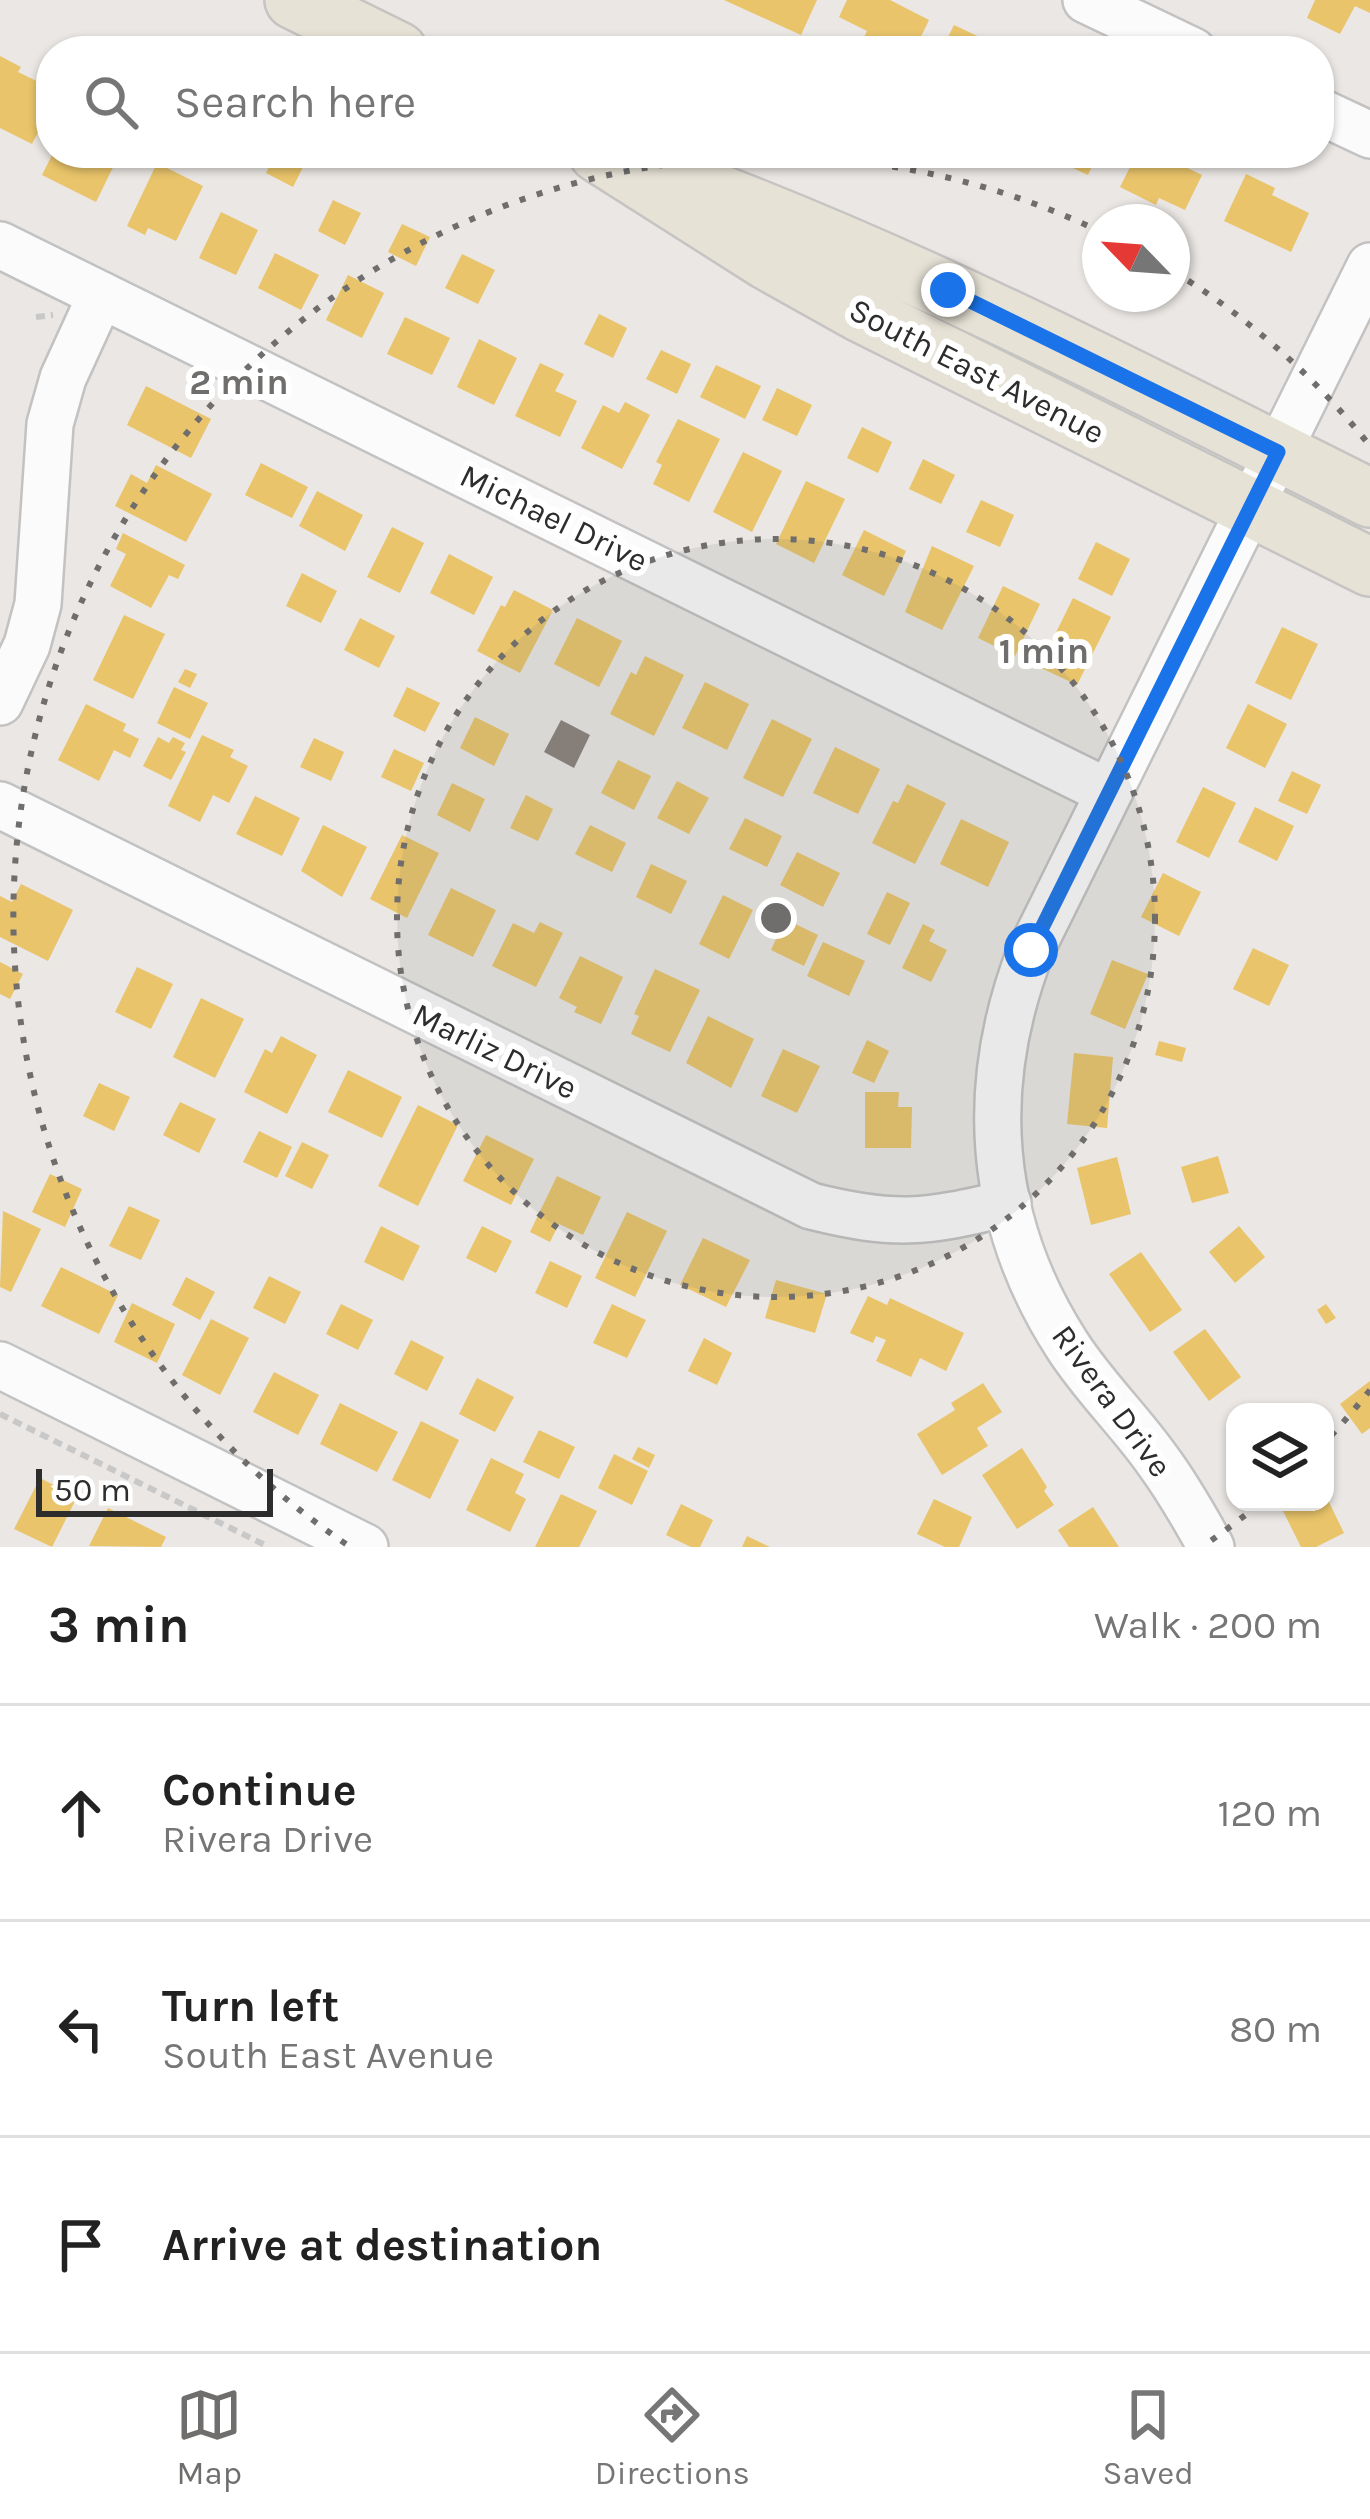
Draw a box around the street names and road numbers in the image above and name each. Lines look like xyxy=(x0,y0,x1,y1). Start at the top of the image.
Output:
street label: South East Avenue xyxy=(843,290,1111,452)
street label: Michael Drive xyxy=(454,456,654,580)
street label: Marliz Drive xyxy=(407,995,583,1107)
street label: Rivera Drive xyxy=(1044,1318,1180,1484)

